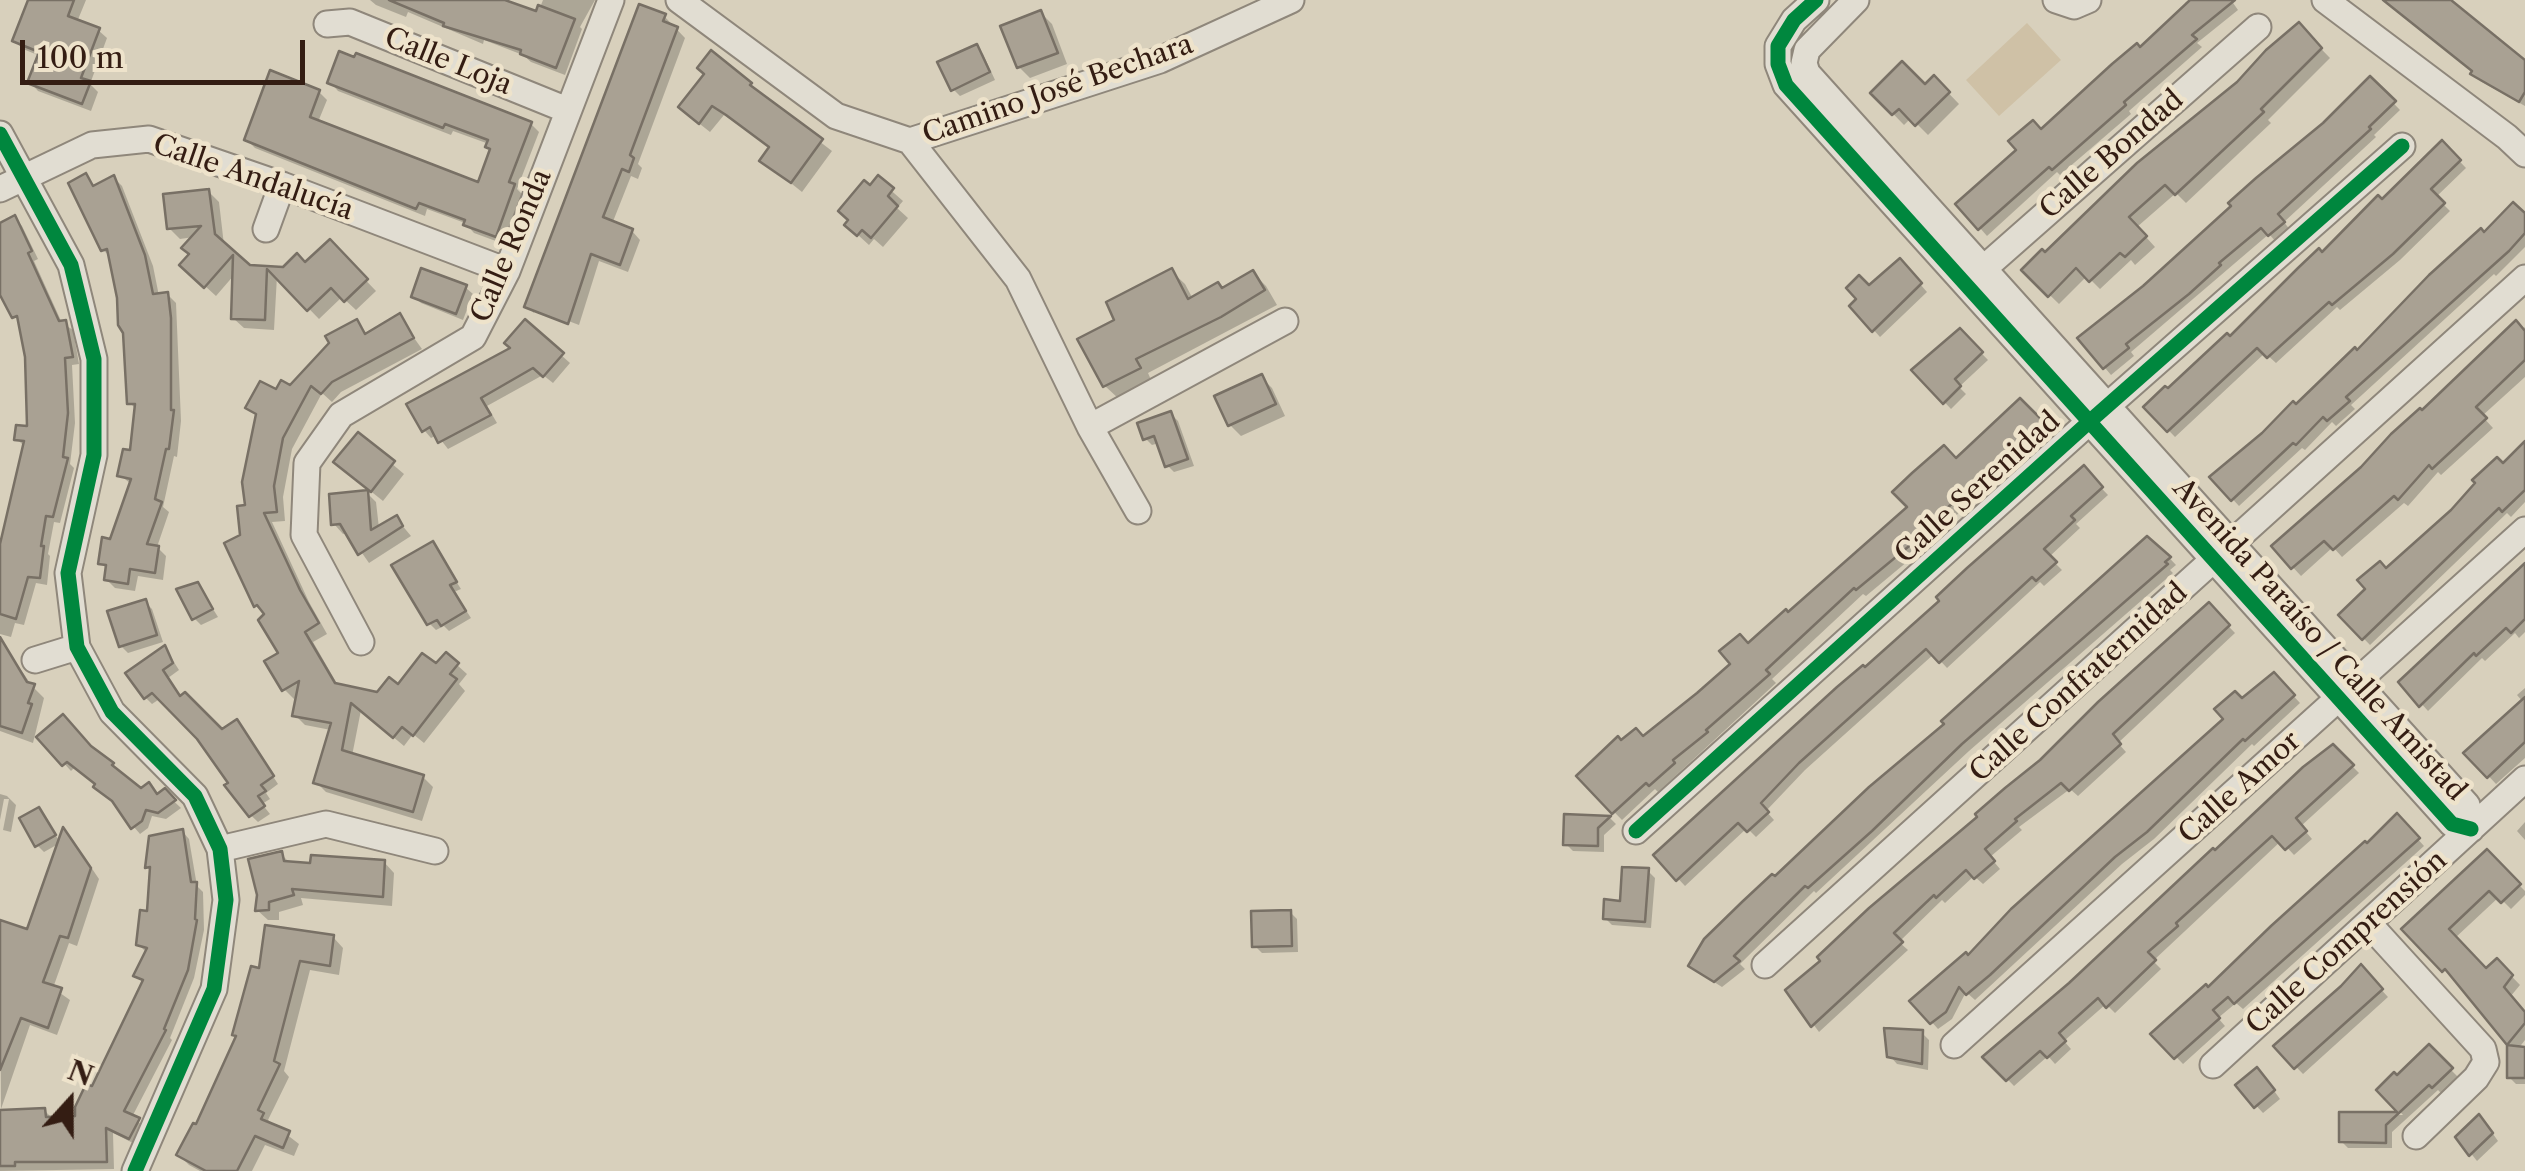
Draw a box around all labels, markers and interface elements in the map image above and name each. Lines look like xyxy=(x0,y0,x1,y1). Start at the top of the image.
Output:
scale bar xyxy=(25,20,310,82)
street label: Calle Loja xyxy=(379,21,517,103)
street label: Camino José Bechara xyxy=(918,28,1198,152)
text: 100 m xyxy=(37,39,124,76)
street label: Calle Bondad xyxy=(2033,84,2191,226)
street label: Calle Andalucía xyxy=(148,128,358,228)
street label: Calle Ronda xyxy=(465,164,559,328)
street label: Calle Serenidad xyxy=(1888,405,2068,571)
street label: Avenida Paraíso / Calle Amistad xyxy=(2165,472,2473,808)
street label: Calle Confraternidad xyxy=(1963,576,2195,790)
street label: Calle Amor xyxy=(2172,725,2308,851)
street label: Calle Comprensión xyxy=(2240,844,2454,1042)
north arrow xyxy=(20,1051,120,1151)
text: N xyxy=(63,1053,98,1093)

